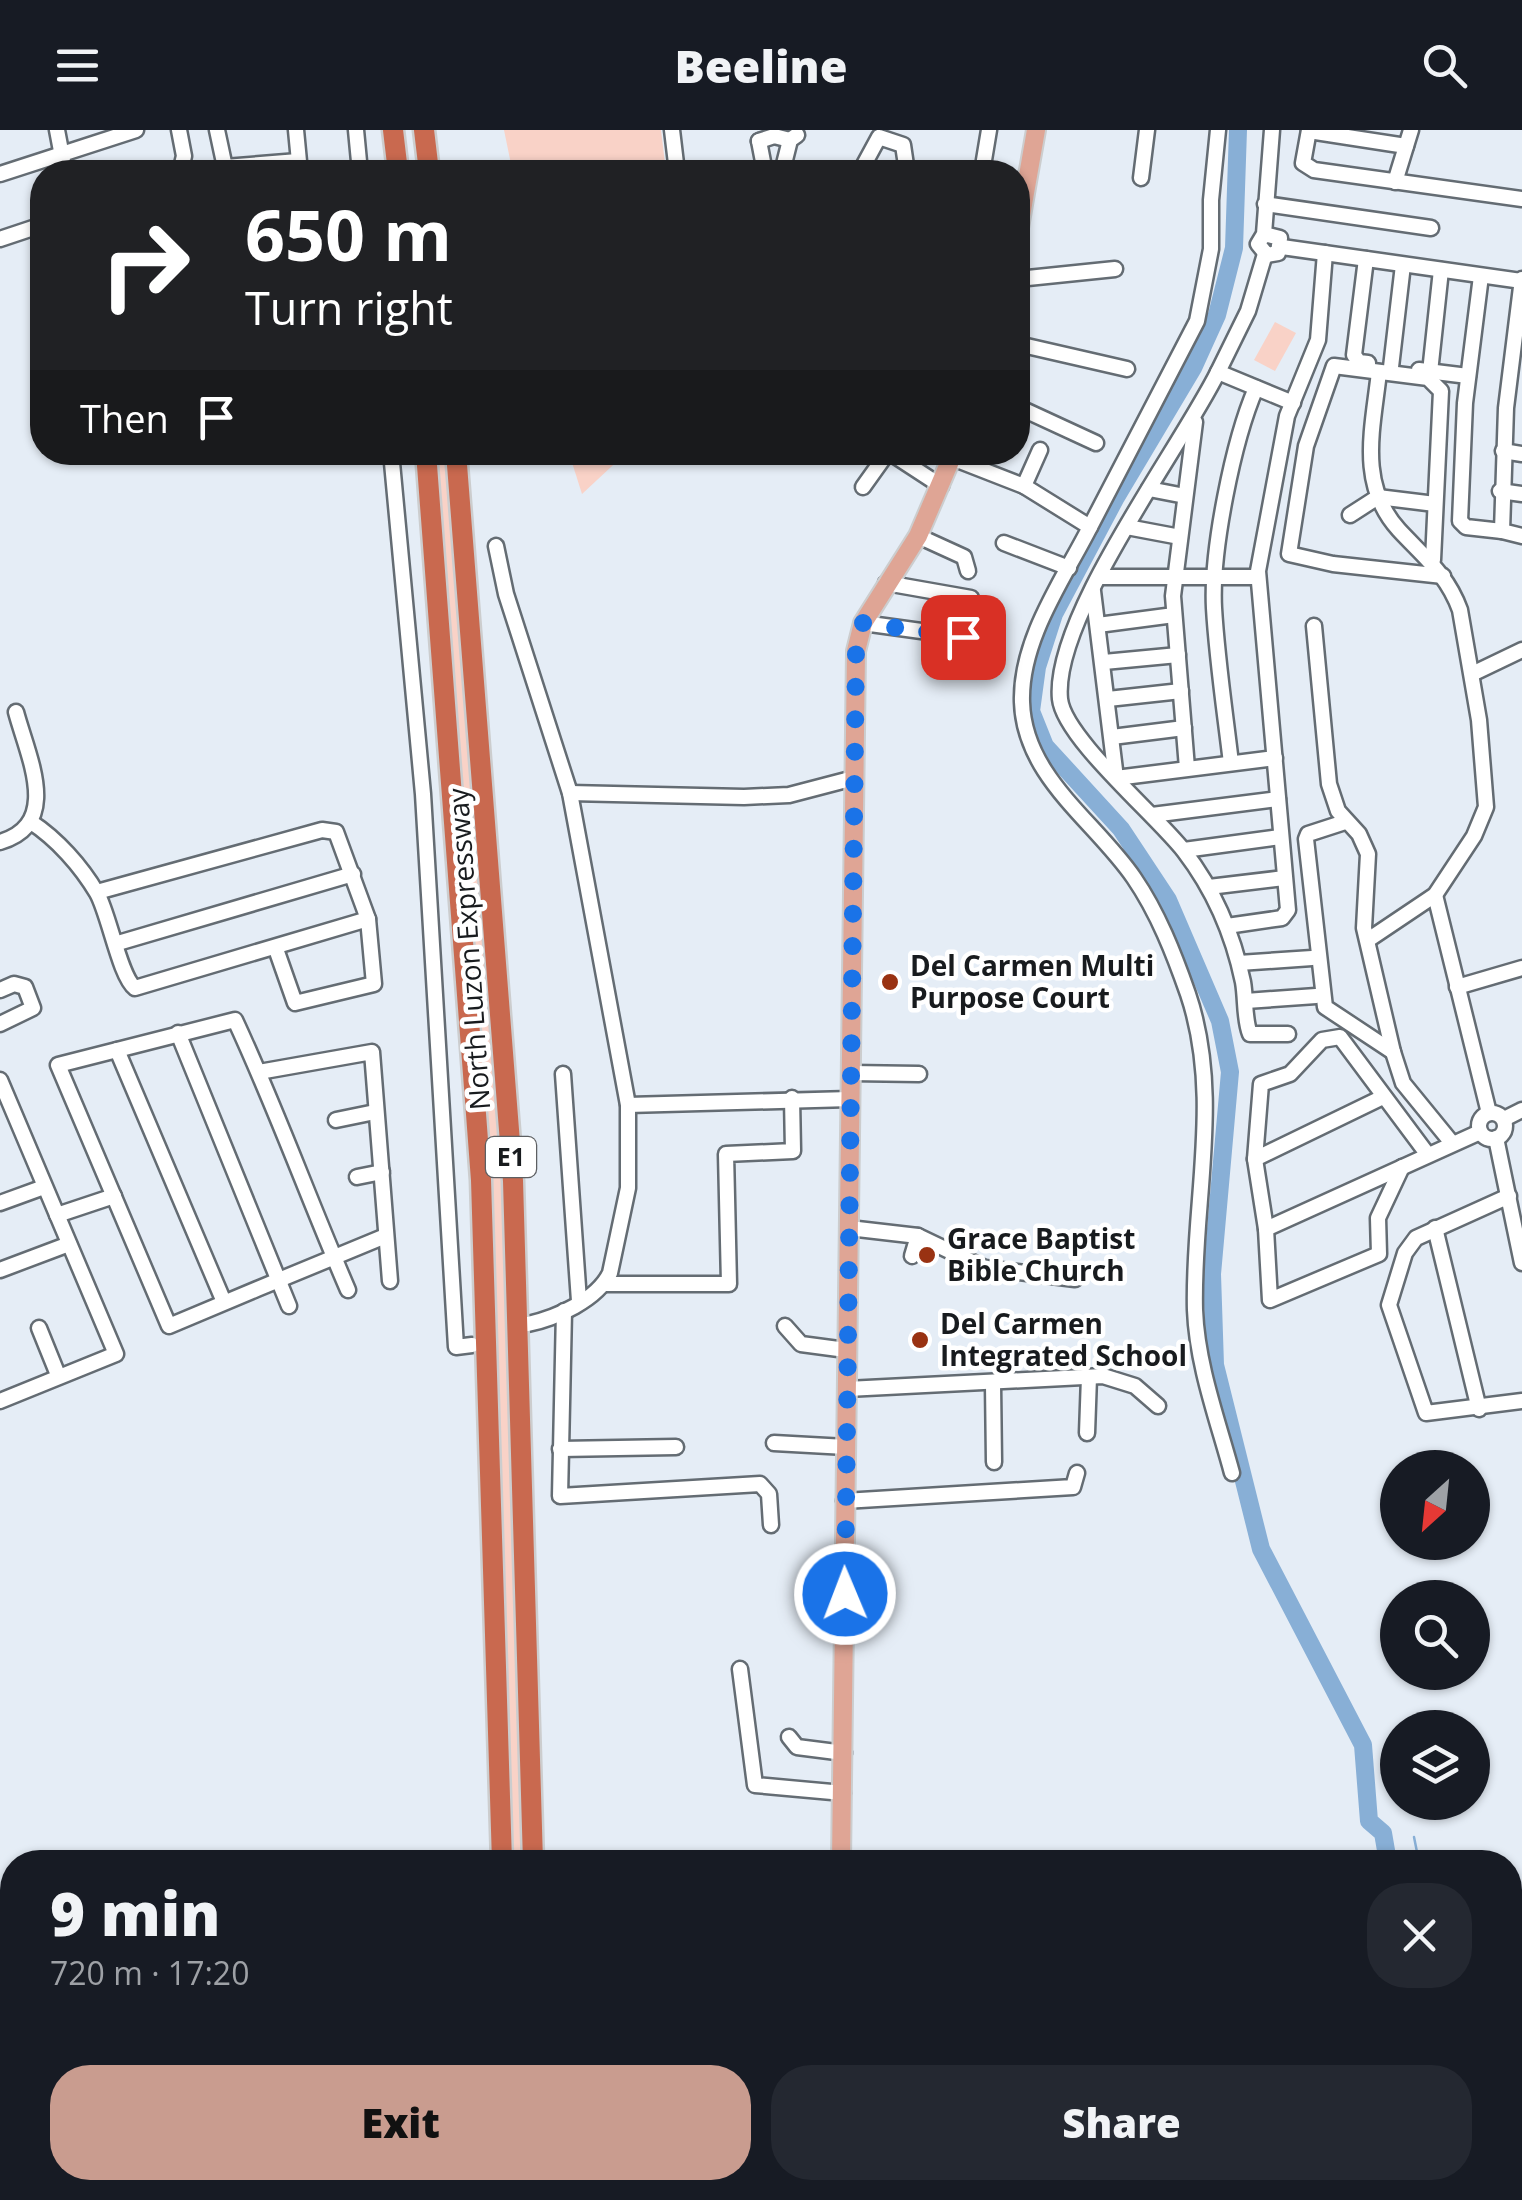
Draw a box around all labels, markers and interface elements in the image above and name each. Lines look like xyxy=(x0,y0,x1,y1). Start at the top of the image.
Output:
text: Beeline xyxy=(674,35,848,96)
icon: menu xyxy=(50,38,105,93)
icon: search xyxy=(1417,38,1472,93)
text: 650 m xyxy=(245,186,452,282)
icon: right xyxy=(80,200,210,330)
text: Turn right xyxy=(245,277,453,338)
icon: arrive xyxy=(189,390,244,445)
text: Then xyxy=(80,392,169,444)
pin xyxy=(921,595,1006,680)
icon: arrive xyxy=(936,610,991,665)
street label: North Luzon Expressway xyxy=(438,786,498,1111)
place label: Del Carmen Multi Purpose Court xyxy=(910,946,1154,1016)
marker: Del Carmen Multi Purpose Court xyxy=(879,971,901,993)
road number: E1 xyxy=(486,1137,536,1177)
place label: Grace Baptist Bible Church xyxy=(947,1219,1135,1289)
marker: Grace Baptist Bible Church xyxy=(916,1244,938,1266)
place label: Del Carmen Integrated School xyxy=(940,1304,1187,1374)
marker: Del Carmen Integrated School xyxy=(909,1329,931,1351)
north arrow xyxy=(1380,1450,1490,1560)
map controls xyxy=(1380,1450,1490,1820)
position arrow xyxy=(793,1542,897,1646)
button: search xyxy=(1380,1580,1490,1690)
button: layers xyxy=(1380,1710,1490,1820)
text: 9 min xyxy=(50,1872,220,1954)
button: close xyxy=(1367,1883,1472,1988)
text: 720 m · 17:20 xyxy=(50,1951,249,1994)
button: Exit xyxy=(50,2065,751,2180)
button: Share xyxy=(771,2065,1472,2180)

